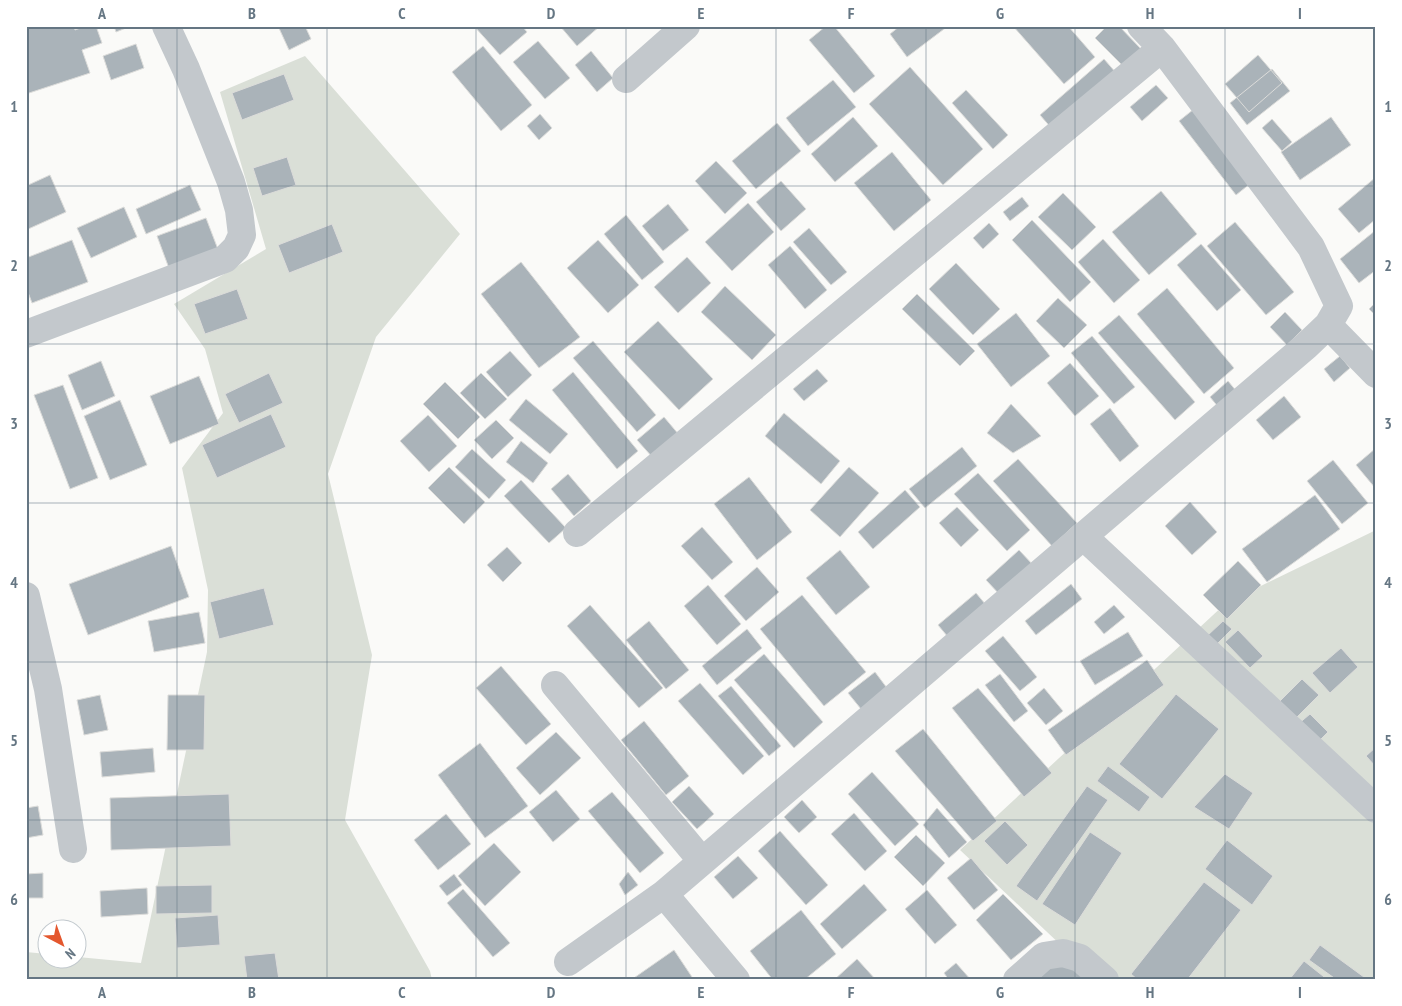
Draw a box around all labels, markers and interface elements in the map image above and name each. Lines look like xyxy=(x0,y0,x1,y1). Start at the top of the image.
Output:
text: A xyxy=(97,3,107,23)
text: B xyxy=(248,3,256,23)
text: C xyxy=(398,3,406,23)
text: D xyxy=(547,3,556,23)
text: E xyxy=(698,3,705,23)
text: F xyxy=(848,3,855,23)
text: G xyxy=(996,3,1004,23)
text: H xyxy=(1146,3,1154,23)
text: I xyxy=(1298,3,1302,23)
text: 1 xyxy=(10,96,18,116)
text: 1 xyxy=(1384,96,1392,116)
text: 2 xyxy=(10,255,18,275)
text: 2 xyxy=(1384,255,1392,275)
text: 3 xyxy=(10,413,18,433)
text: 3 xyxy=(1384,413,1392,433)
text: 4 xyxy=(10,572,18,592)
text: 4 xyxy=(1384,572,1392,592)
text: 5 xyxy=(10,730,18,750)
text: 5 xyxy=(1384,730,1392,750)
text: 6 xyxy=(10,889,18,909)
text: 6 xyxy=(1384,889,1392,909)
north arrow xyxy=(38,918,88,968)
text: N xyxy=(62,945,79,963)
text: A xyxy=(97,982,107,1002)
text: B xyxy=(248,982,256,1002)
text: C xyxy=(398,982,406,1002)
text: D xyxy=(547,982,556,1002)
text: E xyxy=(698,982,705,1002)
text: F xyxy=(848,982,855,1002)
text: G xyxy=(996,982,1004,1002)
text: H xyxy=(1146,982,1154,1002)
text: I xyxy=(1298,982,1302,1002)

